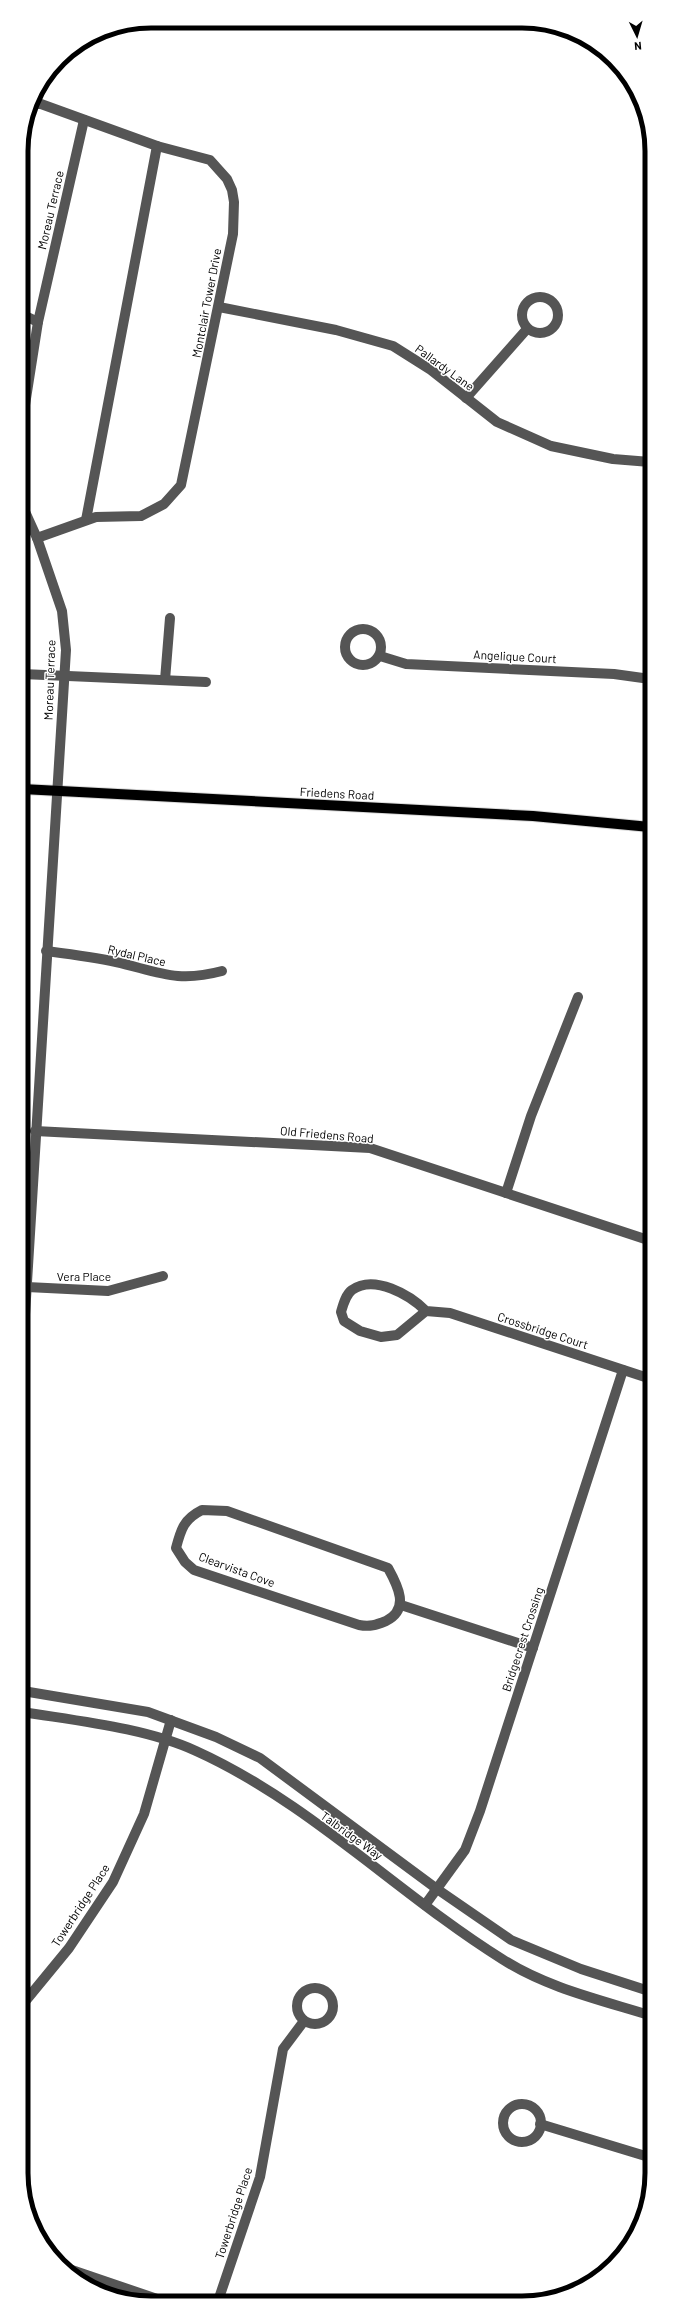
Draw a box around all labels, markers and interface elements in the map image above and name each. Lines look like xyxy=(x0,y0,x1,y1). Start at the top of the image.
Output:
north arrow xyxy=(617,16,657,56)
text: N xyxy=(634,40,642,53)
street label: Moreau Terrace xyxy=(34,169,66,251)
street label: Montclair Tower Drive xyxy=(189,247,223,359)
street label: Pallardy Lane xyxy=(413,341,477,393)
street label: Moreau Terrace xyxy=(41,639,57,721)
street label: Angelique Court xyxy=(473,647,557,665)
street label: Friedens Road xyxy=(299,784,375,802)
street label: Rydal Place xyxy=(107,942,167,968)
street label: Old Friedens Road xyxy=(280,1123,374,1145)
street label: Vera Place xyxy=(57,1269,111,1283)
street label: Crossbridge Court xyxy=(496,1309,590,1351)
street label: Clearvista Cove xyxy=(197,1549,277,1589)
street label: Bridgecrest Crossing xyxy=(498,1585,546,1693)
street label: Talbridge Way xyxy=(318,1808,386,1862)
street label: Towerbridge Place xyxy=(48,1861,112,1949)
street label: Towerbridge Place xyxy=(212,2165,254,2261)

